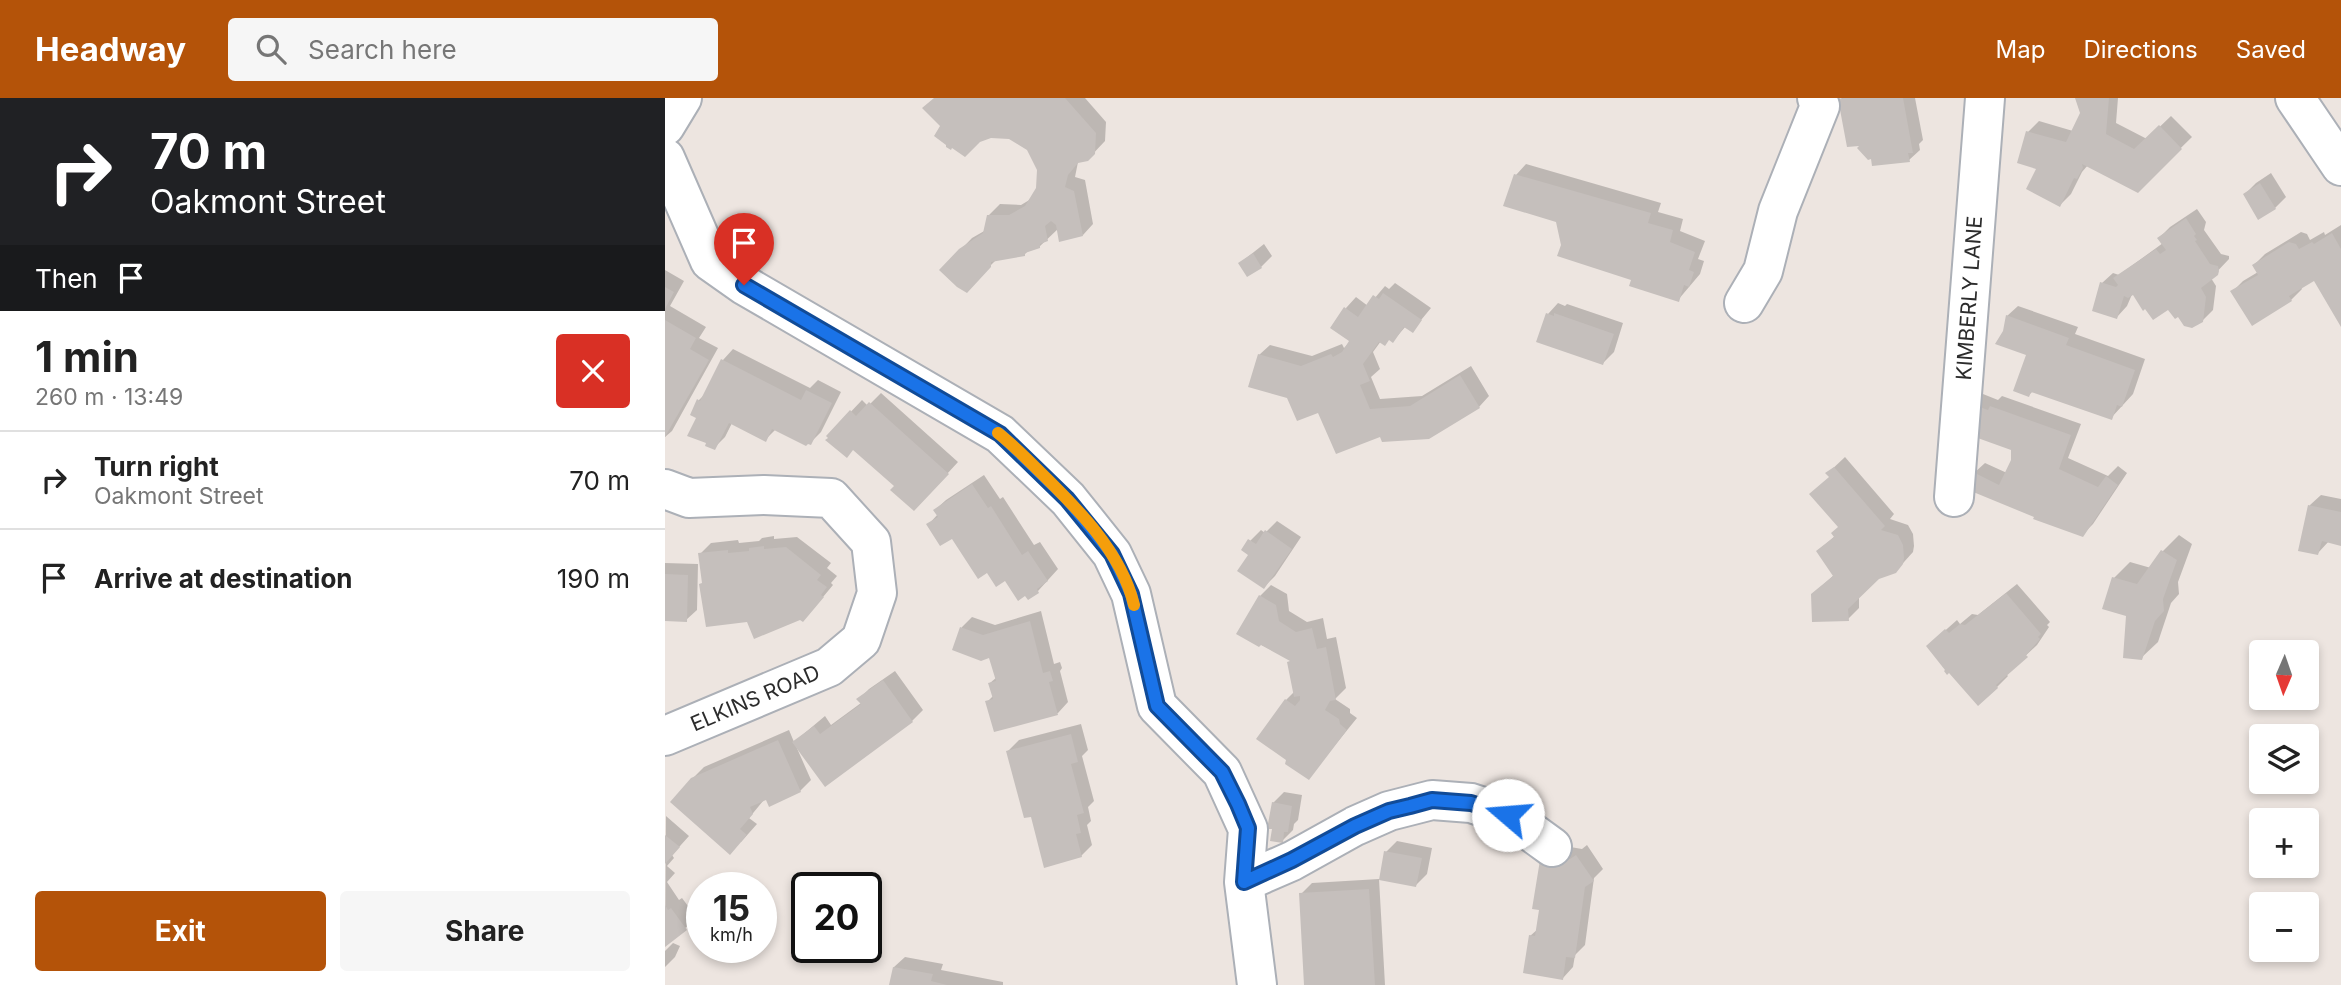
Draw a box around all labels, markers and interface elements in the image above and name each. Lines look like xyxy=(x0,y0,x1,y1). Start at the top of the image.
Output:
search box xyxy=(228,18,718,81)
text: Headway xyxy=(35,29,186,69)
icon: search xyxy=(252,30,290,68)
text: Search here xyxy=(308,34,457,65)
text: Map xyxy=(1996,35,2045,64)
text: Directions xyxy=(2083,35,2198,64)
text: Saved xyxy=(2236,35,2306,64)
text: 70 m xyxy=(150,122,267,181)
icon: right xyxy=(35,126,126,217)
text: Oakmont Street xyxy=(150,182,386,221)
pin xyxy=(714,213,774,285)
street label: KIMBERLY LANE xyxy=(1951,215,1987,381)
icon: arrive xyxy=(725,224,763,262)
icon: arrive xyxy=(112,259,150,297)
text: Then xyxy=(35,263,98,294)
text: 1 min xyxy=(35,331,139,382)
button: close xyxy=(556,334,630,408)
text: 260 m · 13:49 xyxy=(35,383,183,411)
text: Turn right xyxy=(94,451,219,482)
icon: right xyxy=(35,461,73,499)
text: 70 m xyxy=(569,465,630,496)
text: Oakmont Street xyxy=(94,482,264,510)
icon: arrive xyxy=(35,559,73,597)
text: Arrive at destination xyxy=(94,563,353,594)
text: 190 m xyxy=(557,563,630,594)
north arrow xyxy=(2249,640,2319,710)
map controls xyxy=(2249,640,2319,962)
street label: ELKINS ROAD xyxy=(687,660,823,736)
button: layers xyxy=(2249,724,2319,794)
position arrow xyxy=(1471,778,1545,852)
button: + xyxy=(2249,808,2319,878)
speed limit sign: 20 xyxy=(791,872,882,963)
text: 15 xyxy=(713,887,750,929)
button: Exit xyxy=(35,891,326,971)
button: Share xyxy=(340,891,630,971)
button: − xyxy=(2249,892,2319,962)
text: km/h xyxy=(710,924,753,945)

